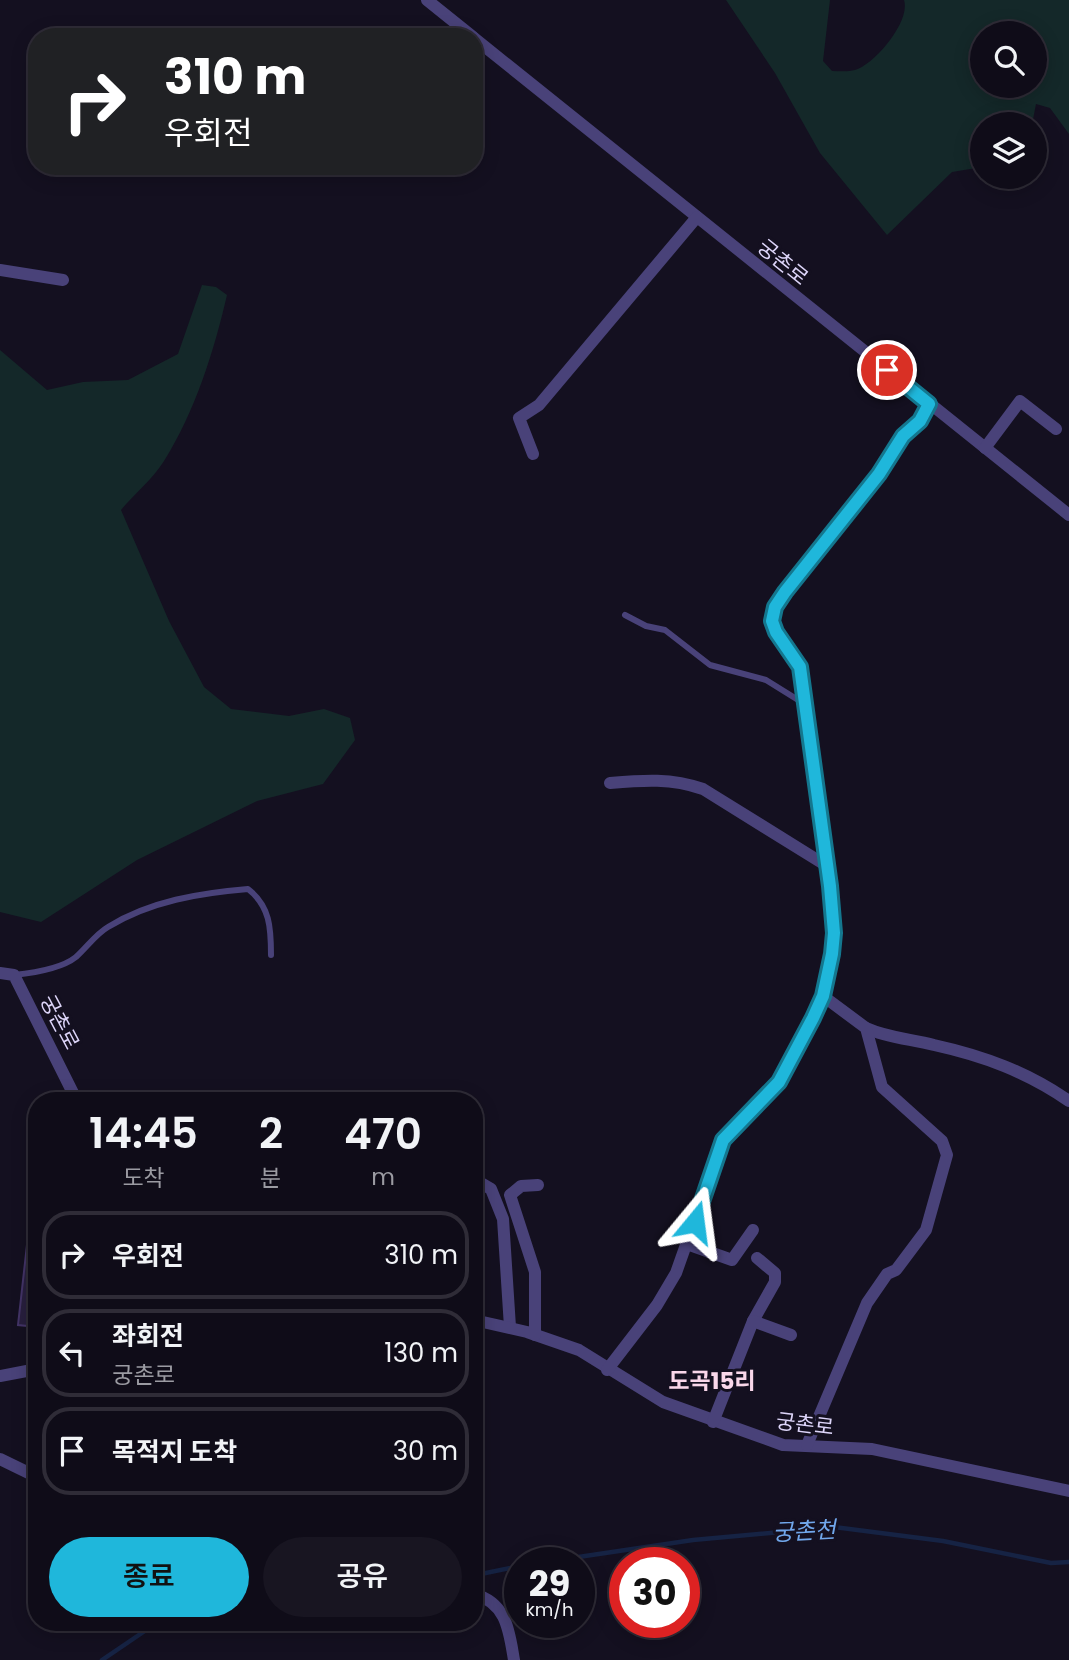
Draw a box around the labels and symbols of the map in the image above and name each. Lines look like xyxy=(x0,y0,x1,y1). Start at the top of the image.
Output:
street label: 궁촌로 xyxy=(751,232,815,292)
pin xyxy=(857,340,917,400)
street label: 궁촌로 xyxy=(34,990,86,1054)
position arrow xyxy=(658,1185,732,1259)
district label: 도곡15리 xyxy=(668,1365,756,1397)
street label: 궁촌로 xyxy=(774,1406,836,1442)
water label: 궁촌천 xyxy=(771,1513,839,1549)
speed limit sign: 30 xyxy=(609,1547,700,1638)

